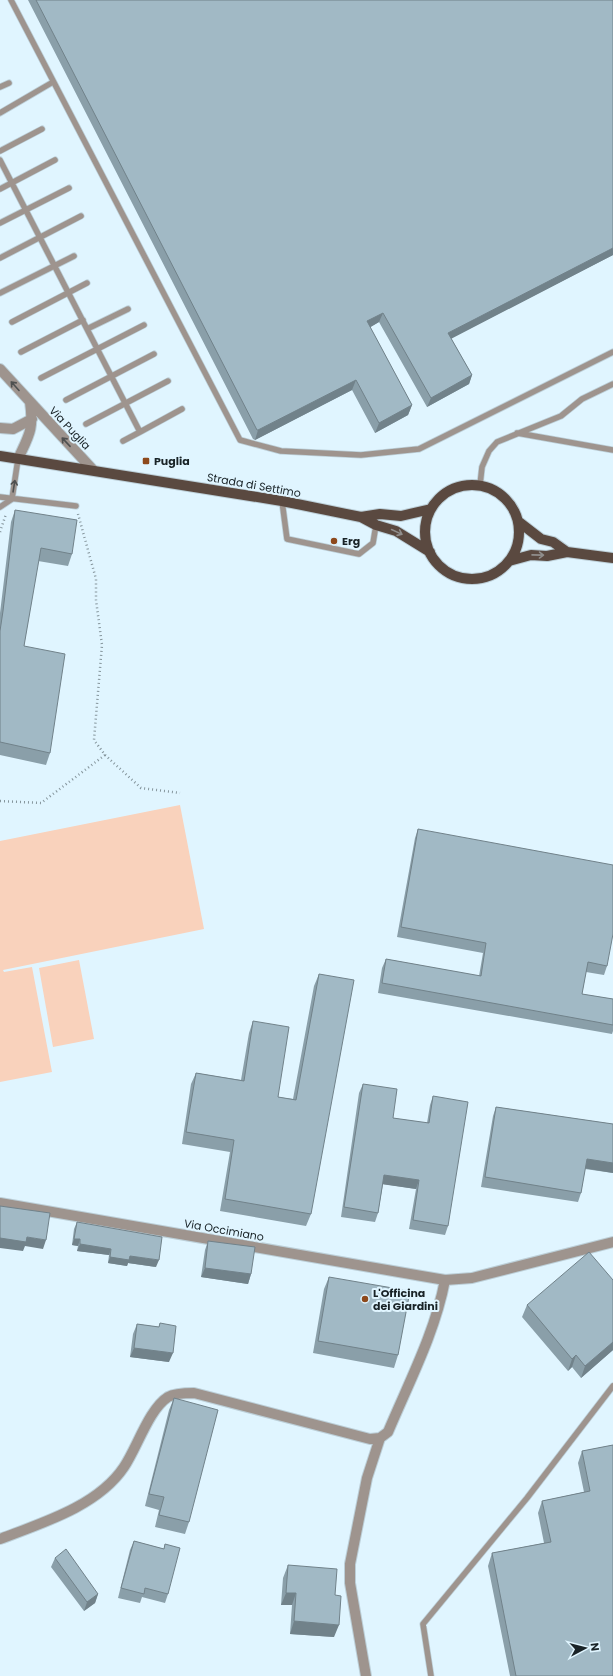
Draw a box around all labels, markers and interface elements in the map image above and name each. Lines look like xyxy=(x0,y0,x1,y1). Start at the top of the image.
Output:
one-way arrow xyxy=(11,381,20,391)
street label: Via Puglia xyxy=(46,403,94,453)
one-way arrow xyxy=(62,437,71,447)
place label: Puglia xyxy=(154,453,190,469)
marker: Puglia xyxy=(141,456,151,466)
street label: Strada di Settimo xyxy=(206,469,302,501)
one-way arrow xyxy=(10,480,18,493)
one-way arrow xyxy=(390,529,402,536)
place label: Erg xyxy=(342,533,360,549)
marker: Erg xyxy=(329,536,339,546)
one-way arrow xyxy=(531,551,544,559)
street label: Via Occimiano xyxy=(183,1215,265,1245)
place label: L'Officina dei Giardini xyxy=(373,1285,438,1314)
marker: L'Officina dei Giardini xyxy=(360,1294,370,1304)
north arrow xyxy=(565,1628,605,1668)
text: N xyxy=(586,1642,603,1652)

